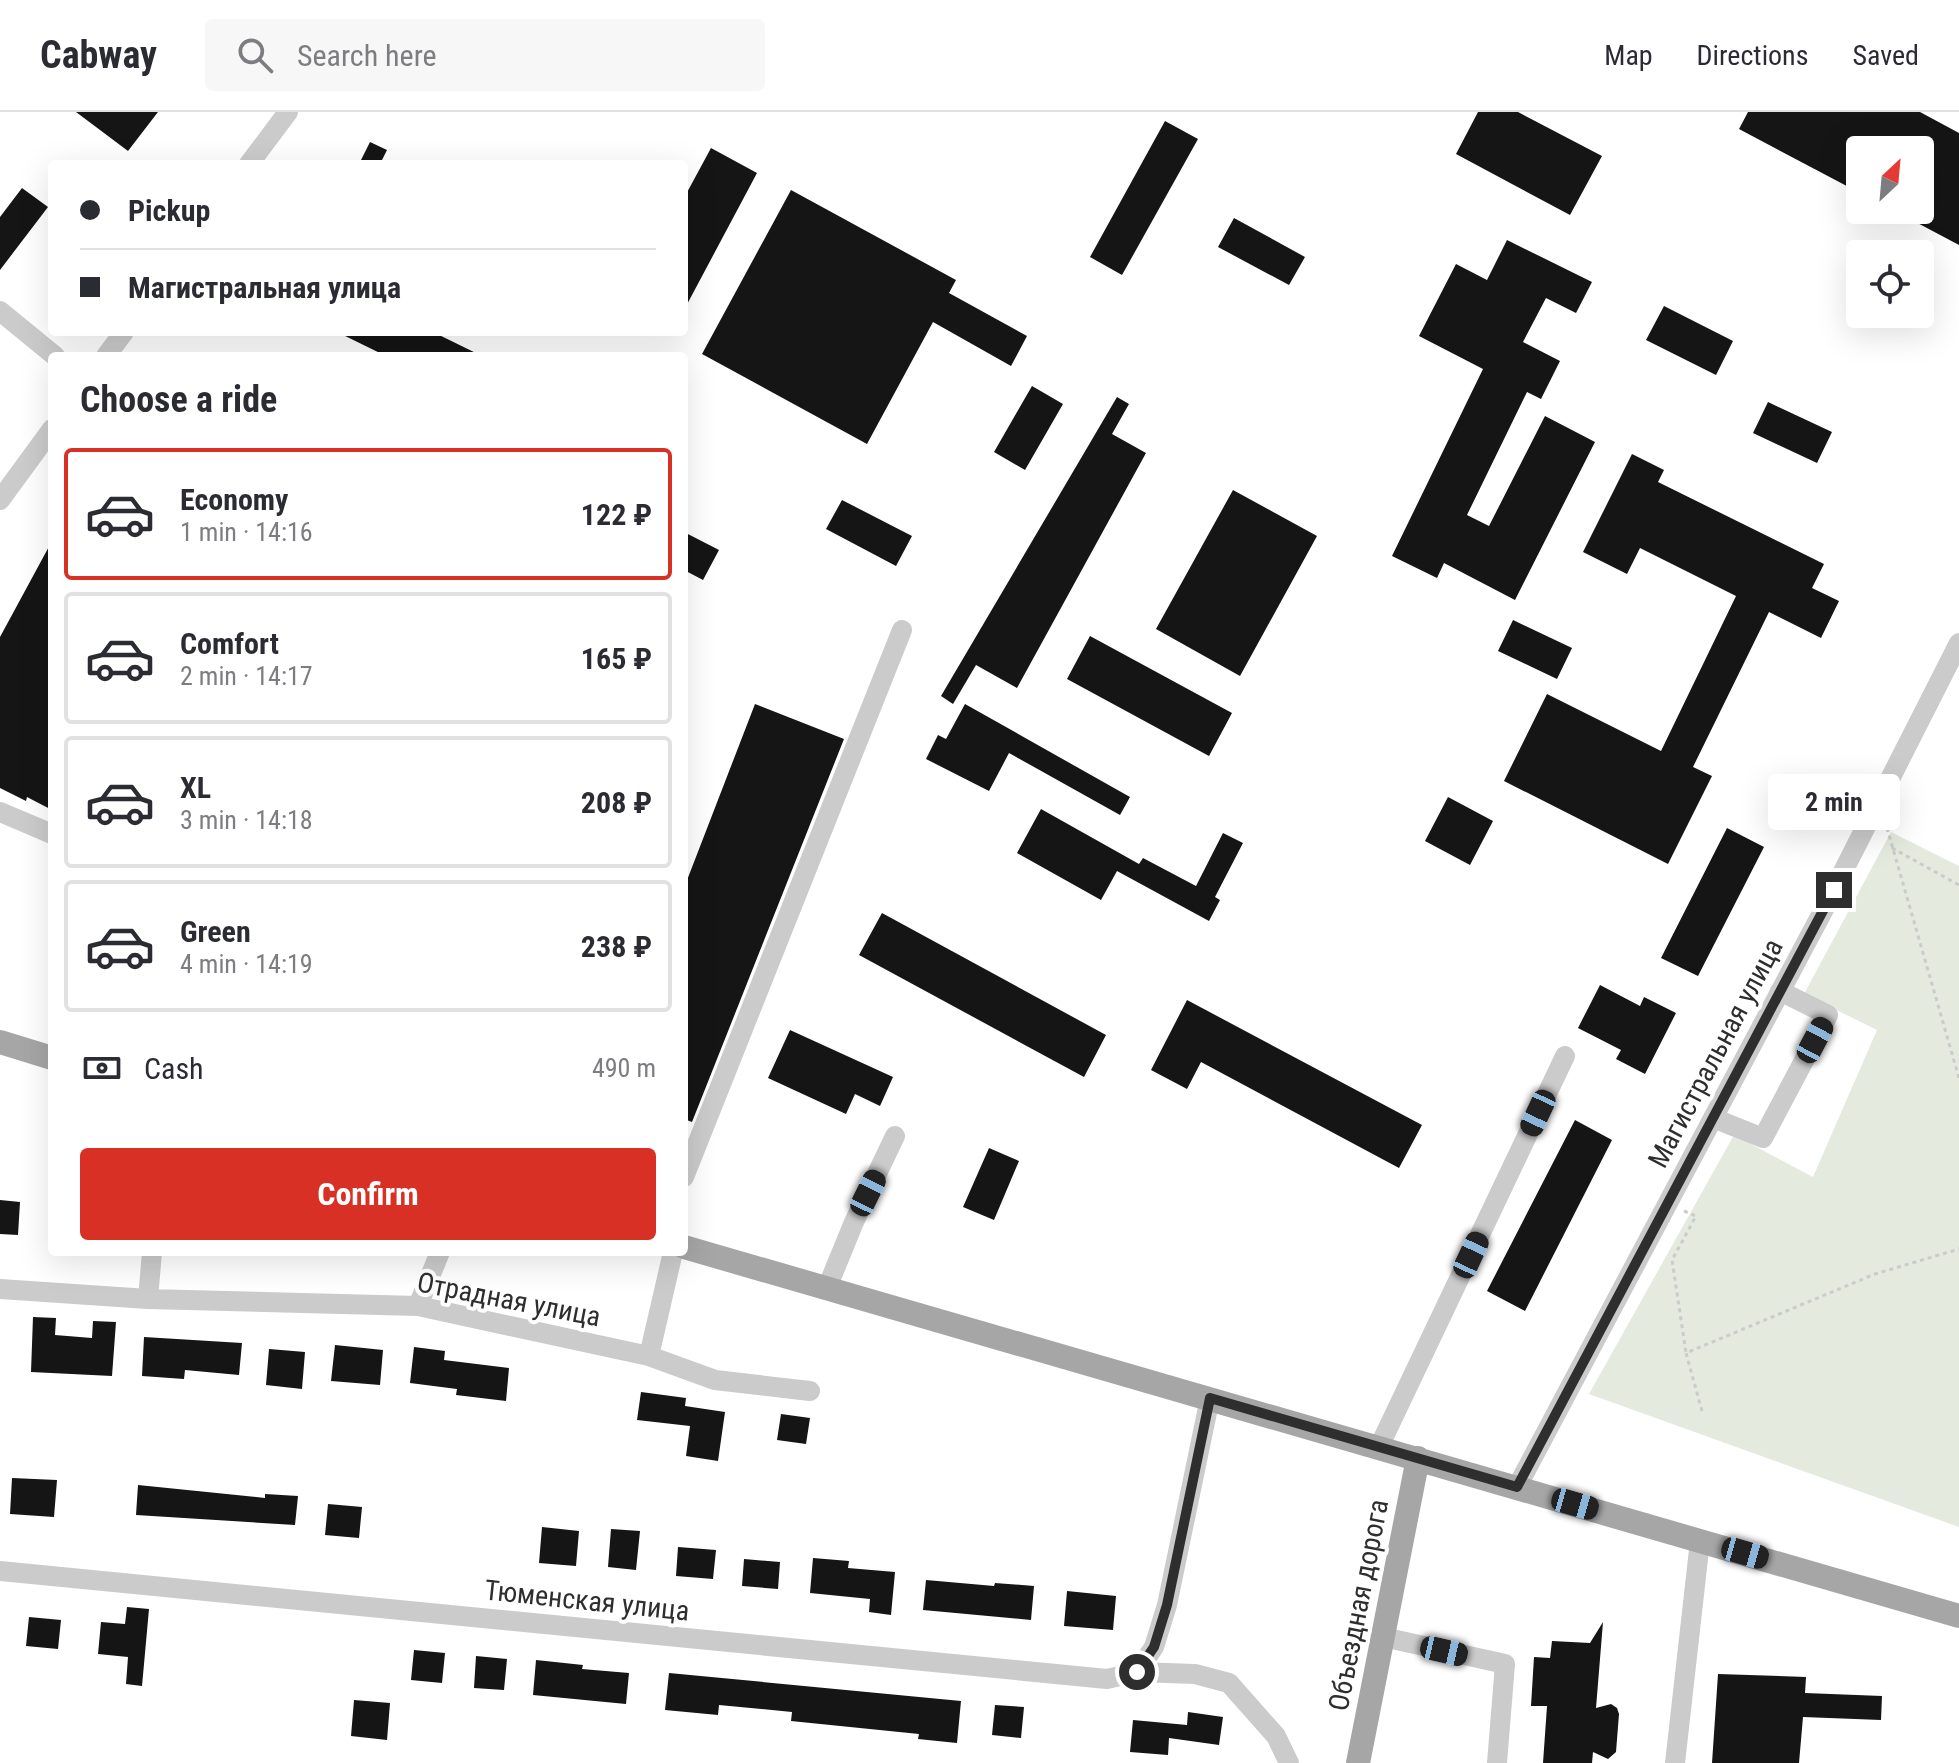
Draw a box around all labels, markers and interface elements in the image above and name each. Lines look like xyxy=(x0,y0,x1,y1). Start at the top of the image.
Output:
search box xyxy=(205,19,765,91)
text: Cabway xyxy=(40,33,157,77)
icon: search xyxy=(233,33,277,77)
text: Search here xyxy=(297,38,437,73)
text: Map xyxy=(1604,39,1653,72)
text: Directions xyxy=(1697,39,1808,72)
text: Saved xyxy=(1852,39,1919,72)
north arrow xyxy=(1846,136,1934,224)
map controls xyxy=(1846,136,1934,328)
text: Pickup xyxy=(128,193,210,228)
button: locate xyxy=(1846,240,1934,328)
text: Магистральная улица xyxy=(128,270,401,305)
text: Choose a ride xyxy=(80,379,277,421)
icon: car xyxy=(84,478,156,550)
text: Economy xyxy=(180,482,288,517)
text: 122 ₽ xyxy=(581,497,652,532)
text: 1 min · 14:16 xyxy=(180,517,313,547)
icon: car xyxy=(84,622,156,694)
text: Comfort xyxy=(180,626,279,661)
text: 165 ₽ xyxy=(581,641,652,676)
text: 2 min · 14:17 xyxy=(180,661,313,691)
icon: car xyxy=(84,766,156,838)
text: XL xyxy=(180,770,211,805)
callout: 2 min xyxy=(1768,774,1900,830)
text: 208 ₽ xyxy=(581,785,652,820)
text: 2 min xyxy=(1805,787,1863,817)
text: 3 min · 14:18 xyxy=(180,805,313,835)
route end xyxy=(1816,872,1852,908)
icon: car xyxy=(84,910,156,982)
text: Green xyxy=(180,914,251,949)
text: 238 ₽ xyxy=(581,929,652,964)
street label: Магистральная улица xyxy=(1641,933,1790,1173)
text: 4 min · 14:19 xyxy=(180,949,313,979)
car xyxy=(1793,1013,1837,1067)
icon: cash xyxy=(80,1046,124,1090)
text: Cash xyxy=(144,1051,204,1086)
text: 490 m xyxy=(592,1053,656,1083)
car xyxy=(1517,1086,1559,1140)
button: Confirm xyxy=(80,1148,656,1240)
car xyxy=(847,1166,889,1220)
car xyxy=(1450,1228,1492,1282)
street label: Отрадная улица xyxy=(414,1266,603,1333)
car xyxy=(1549,1486,1601,1522)
street label: Объездная дорога xyxy=(1322,1497,1395,1714)
car xyxy=(1719,1535,1771,1571)
street label: Тюменская улица xyxy=(483,1573,691,1628)
car xyxy=(1418,1634,1470,1668)
route start xyxy=(1119,1654,1155,1690)

